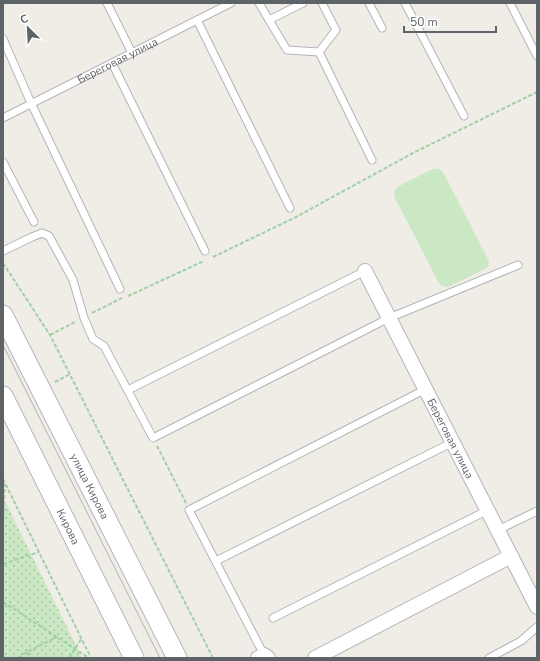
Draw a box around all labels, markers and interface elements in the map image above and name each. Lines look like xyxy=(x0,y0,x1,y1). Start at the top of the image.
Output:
north arrow xyxy=(8,8,48,48)
scale bar xyxy=(404,8,496,34)
text: С xyxy=(18,11,31,28)
text: 50 m xyxy=(410,14,438,30)
street label: Береговая улица xyxy=(75,34,160,87)
street label: Береговая улица xyxy=(424,396,477,481)
street label: улица Кирова xyxy=(67,451,113,522)
street label: Кирова xyxy=(53,506,84,547)

